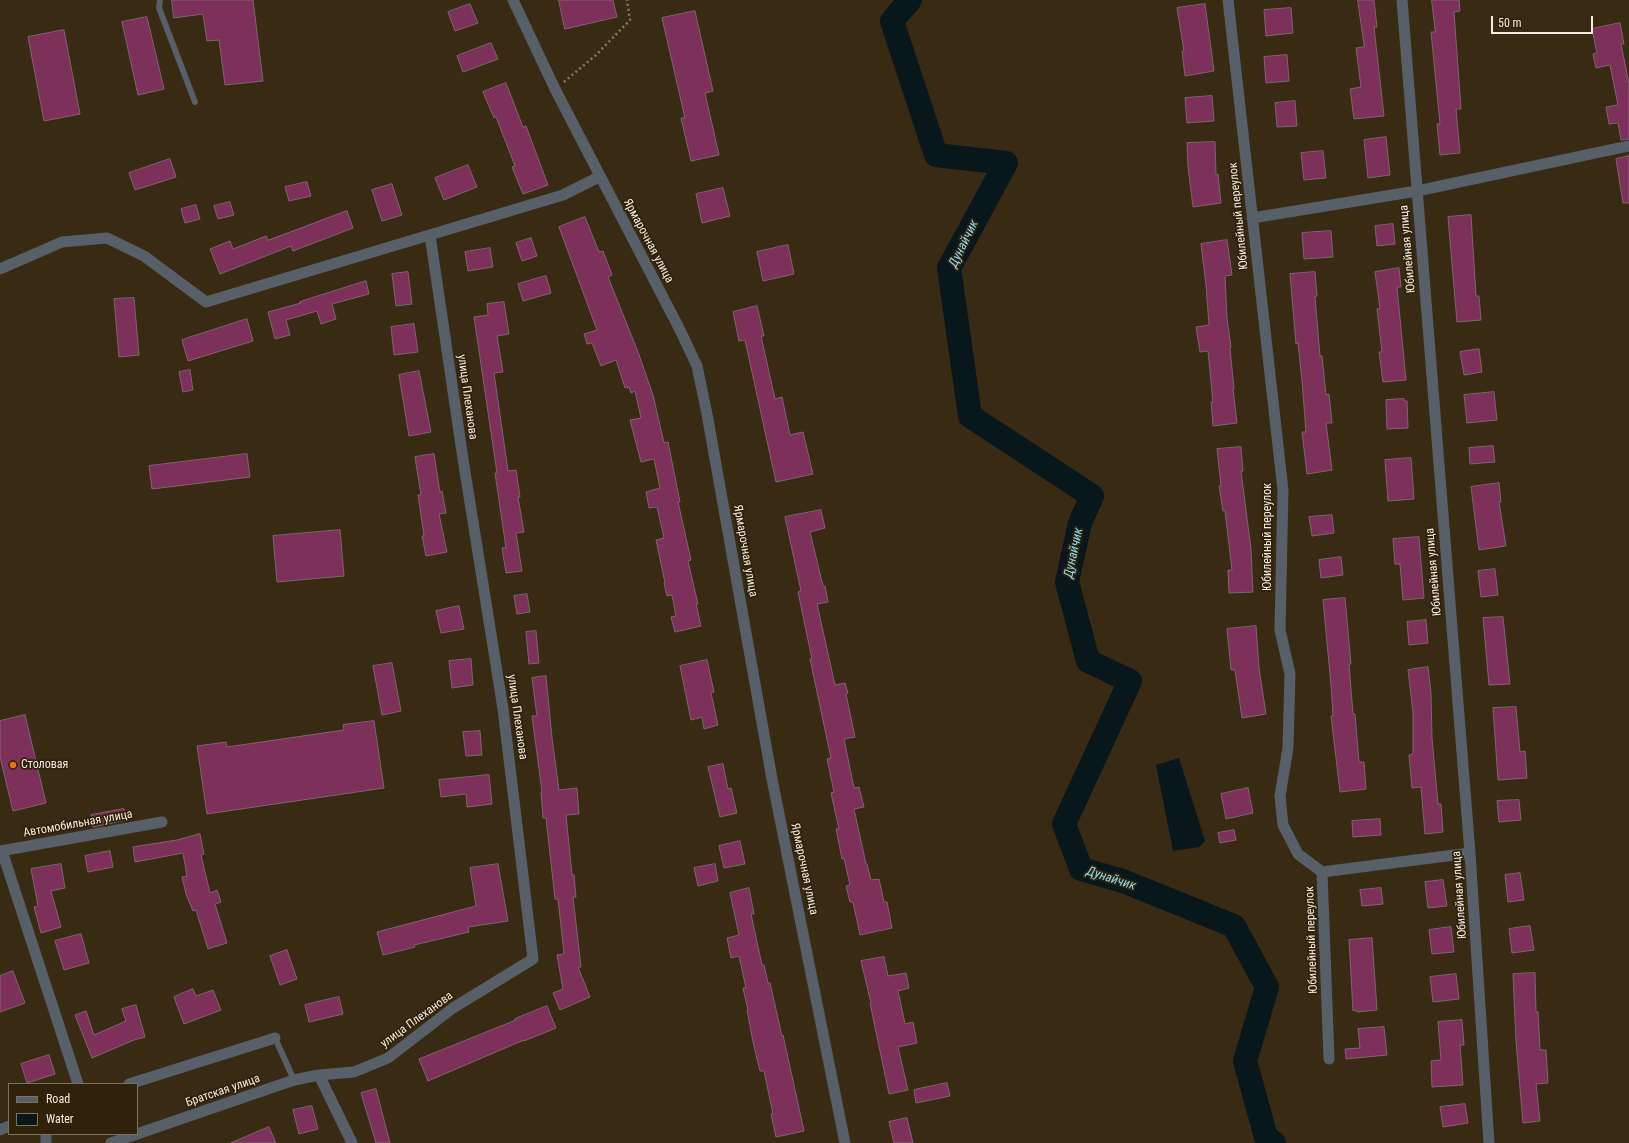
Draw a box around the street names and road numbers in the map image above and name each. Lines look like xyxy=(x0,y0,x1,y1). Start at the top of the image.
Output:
street label: Юбилейный переулок xyxy=(1226,162,1252,270)
street label: Ярмарочная улица xyxy=(620,196,676,286)
street label: Юбилейная улица xyxy=(1397,204,1419,294)
street label: улица Плеханова xyxy=(454,353,480,441)
street label: Юбилейный переулок xyxy=(1261,483,1275,591)
street label: Ярмарочная улица xyxy=(730,504,760,598)
street label: Юбилейная улица xyxy=(1423,527,1445,617)
street label: улица Плеханова xyxy=(504,673,530,761)
street label: Автомобильная улица xyxy=(22,807,134,841)
street label: Ярмарочная улица xyxy=(787,822,821,916)
street label: Юбилейная улица xyxy=(1450,850,1470,940)
street label: Юбилейный переулок xyxy=(1303,886,1321,994)
street label: улица Плеханова xyxy=(378,989,456,1051)
street label: Братская улица xyxy=(184,1072,262,1110)

